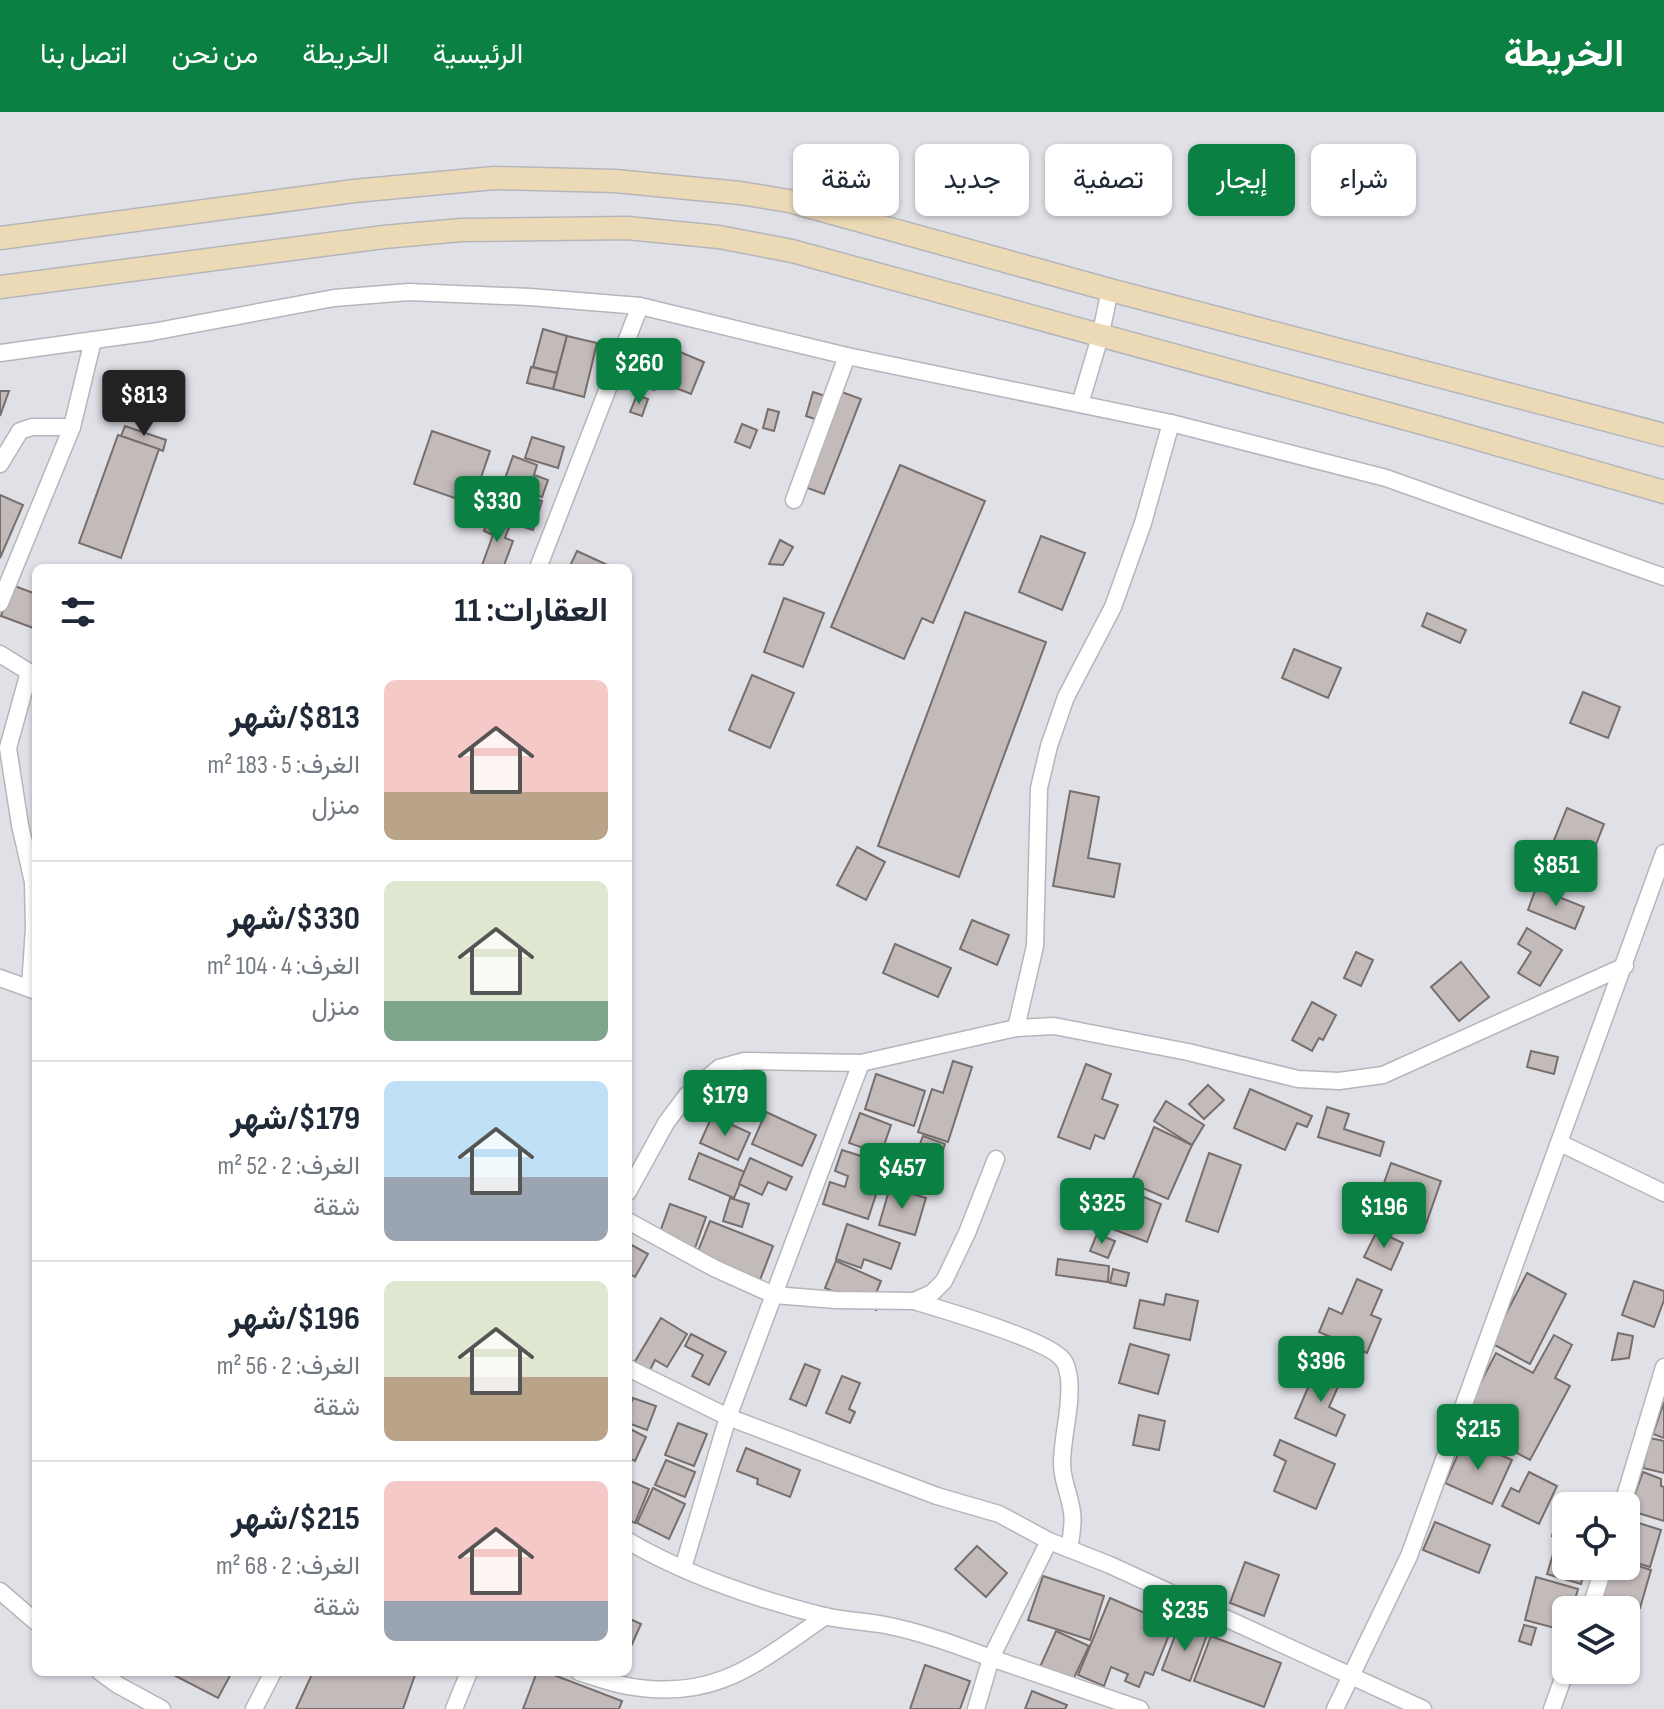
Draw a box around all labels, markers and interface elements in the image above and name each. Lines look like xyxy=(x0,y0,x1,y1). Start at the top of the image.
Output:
text: الخريطة xyxy=(1504,32,1624,77)
text: اتصل بنا xyxy=(40,38,127,71)
text: من نحن xyxy=(171,38,258,71)
text: الخريطة xyxy=(302,38,389,71)
text: الرئيسية xyxy=(433,38,523,71)
chip: شقة xyxy=(793,144,899,216)
chip: جديد xyxy=(915,144,1029,216)
chip: تصفية xyxy=(1045,144,1172,216)
chip: إيجار xyxy=(1188,144,1295,216)
chip: شراء xyxy=(1311,144,1416,216)
pin: $260 xyxy=(592,338,686,406)
text: $260 xyxy=(614,348,664,379)
pin: $813 xyxy=(97,370,191,438)
text: $813 xyxy=(120,380,168,411)
pin: $330 xyxy=(450,476,544,544)
text: $330 xyxy=(472,486,522,517)
icon: filters xyxy=(56,590,100,634)
text: العقارات: 11 xyxy=(454,590,608,631)
text: $813/شهر xyxy=(229,697,360,738)
icon: home xyxy=(448,712,544,808)
text: الغرف: 5 · 183 m² xyxy=(208,750,360,781)
text: منزل xyxy=(311,791,360,822)
pin: $851 xyxy=(1509,840,1603,908)
text: $851 xyxy=(1532,850,1580,881)
text: $330/شهر xyxy=(227,898,360,939)
icon: home xyxy=(448,913,544,1009)
text: الغرف: 4 · 104 m² xyxy=(207,951,360,982)
text: منزل xyxy=(311,992,360,1023)
pin: $179 xyxy=(678,1070,772,1138)
text: $179 xyxy=(702,1080,748,1111)
text: $179/شهر xyxy=(230,1098,360,1139)
icon: home xyxy=(448,1113,544,1209)
pin: $457 xyxy=(855,1143,949,1211)
text: الغرف: 2 · 52 m² xyxy=(218,1151,360,1182)
text: $457 xyxy=(878,1153,926,1184)
pin: $325 xyxy=(1055,1178,1149,1246)
pin: $196 xyxy=(1337,1182,1431,1250)
text: $325 xyxy=(1078,1188,1126,1219)
text: شقة xyxy=(313,1192,360,1223)
text: $196 xyxy=(1360,1192,1408,1223)
text: $196/شهر xyxy=(228,1298,360,1339)
icon: home xyxy=(448,1313,544,1409)
pin: $396 xyxy=(1274,1336,1368,1404)
text: $396 xyxy=(1296,1346,1346,1377)
text: الغرف: 2 · 56 m² xyxy=(217,1351,360,1382)
text: شقة xyxy=(313,1392,360,1423)
pin: $215 xyxy=(1431,1404,1525,1472)
text: $215 xyxy=(1455,1414,1501,1445)
map controls xyxy=(1552,1492,1640,1684)
button: locate xyxy=(1552,1492,1640,1580)
text: $215/شهر xyxy=(231,1498,360,1539)
icon: home xyxy=(448,1513,544,1609)
text: الغرف: 2 · 68 m² xyxy=(216,1551,360,1582)
pin: $235 xyxy=(1138,1585,1232,1653)
text: شقة xyxy=(313,1592,360,1623)
text: $235 xyxy=(1161,1595,1209,1626)
button: layers xyxy=(1552,1596,1640,1684)

